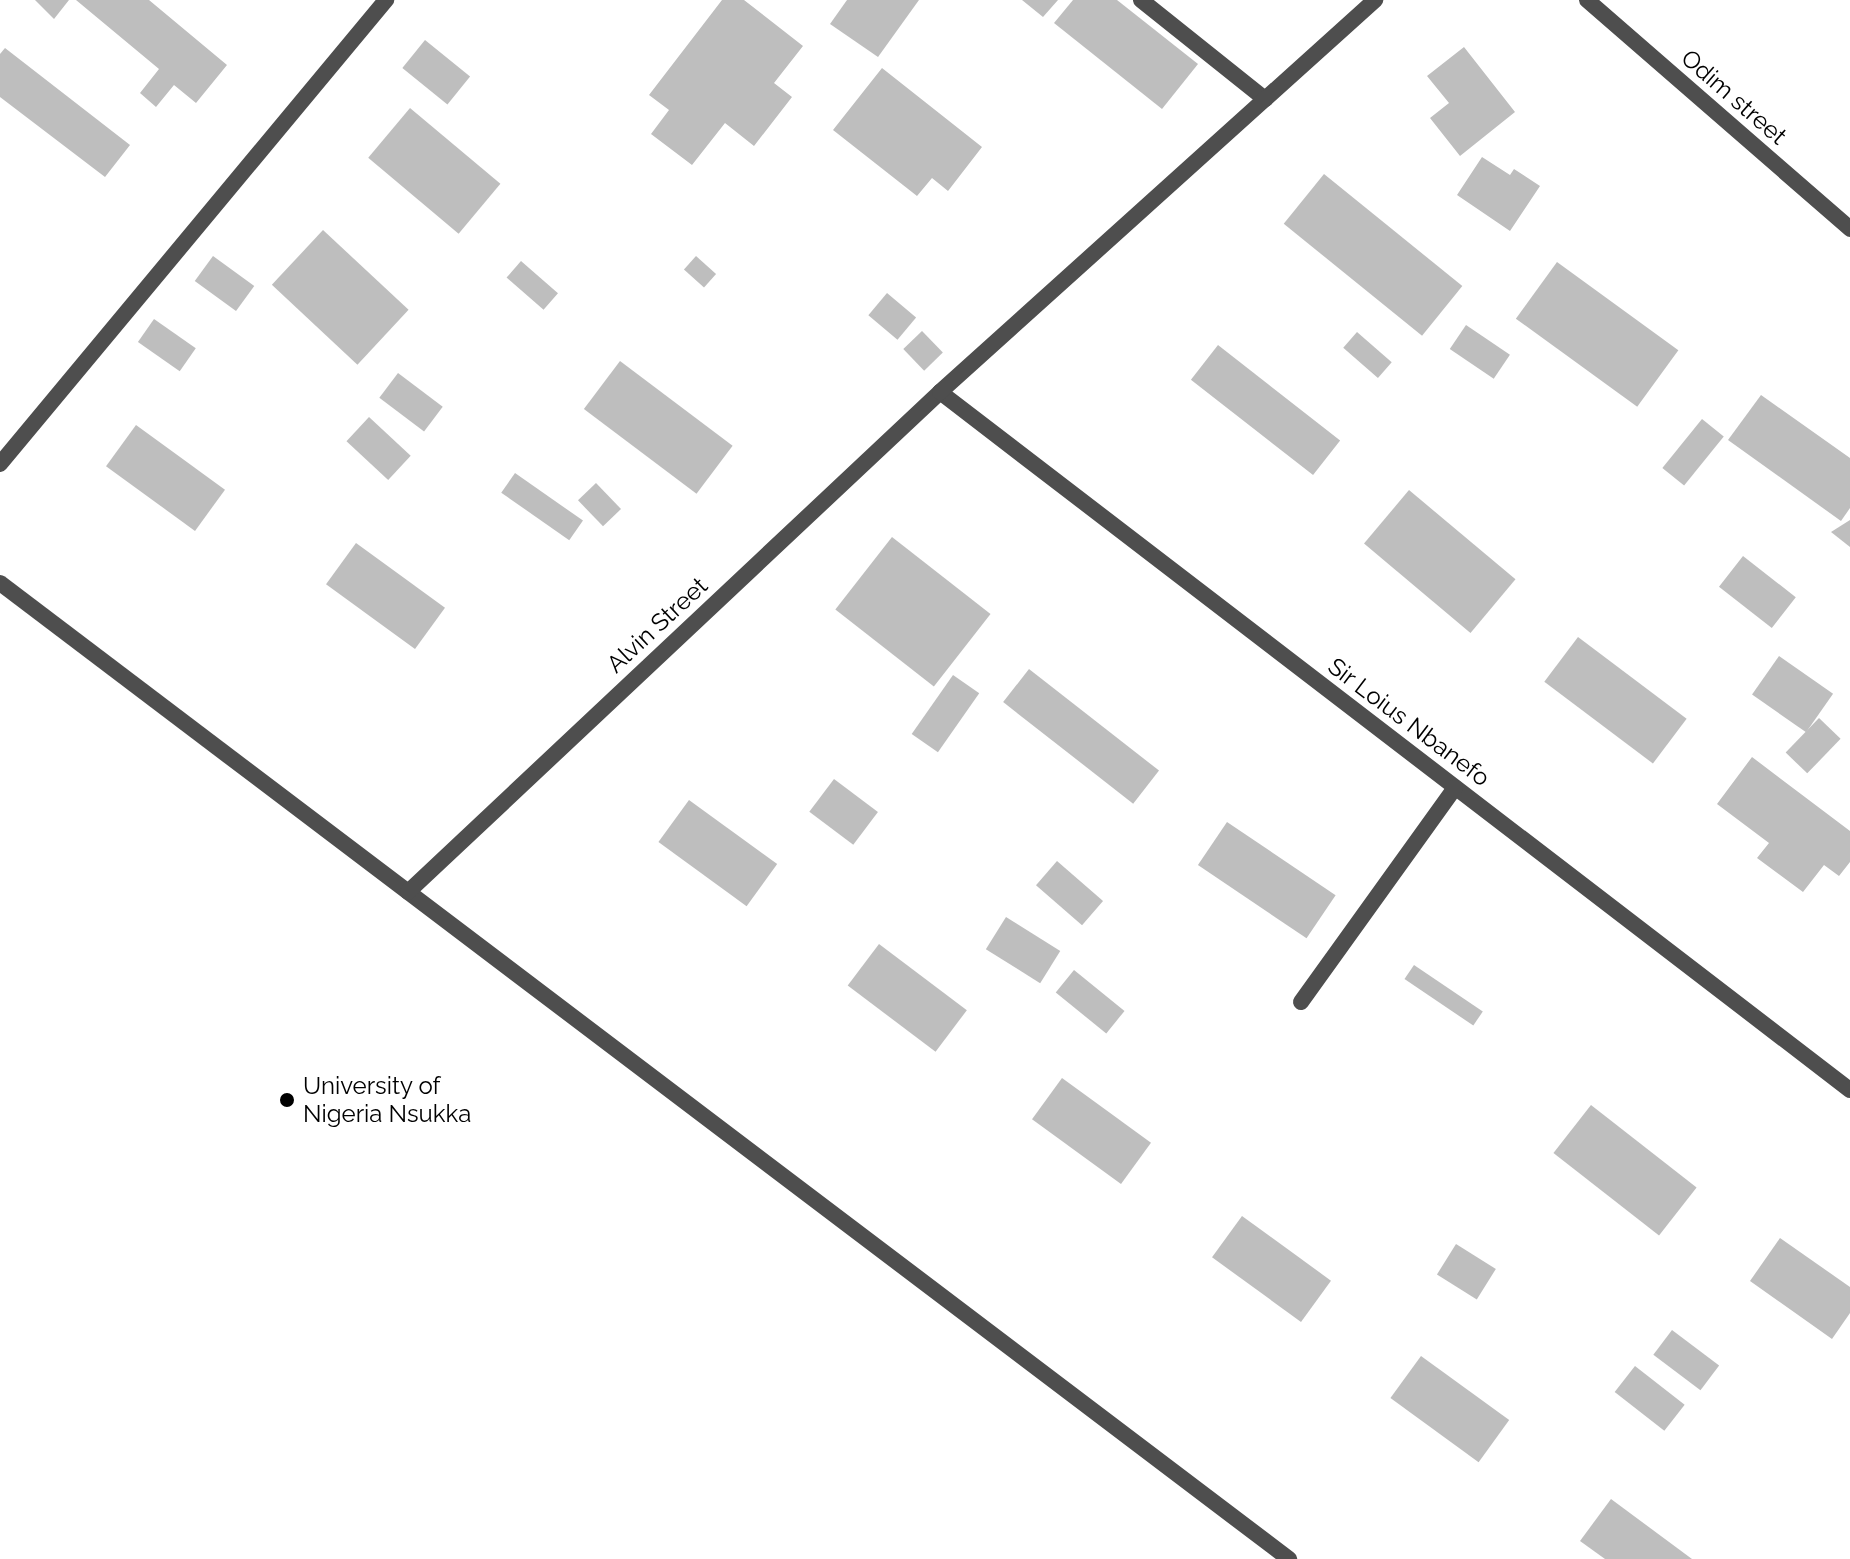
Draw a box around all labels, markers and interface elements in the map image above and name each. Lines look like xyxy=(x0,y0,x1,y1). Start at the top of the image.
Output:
street label: Odim street xyxy=(1675,43,1793,151)
street label: Alvin Street xyxy=(601,571,713,679)
street label: Sir Loius Nbanefo xyxy=(1322,652,1496,792)
place label: University of Nigeria Nsukka xyxy=(303,1072,471,1128)
marker: University of Nigeria Nsukka xyxy=(278,1091,296,1109)

